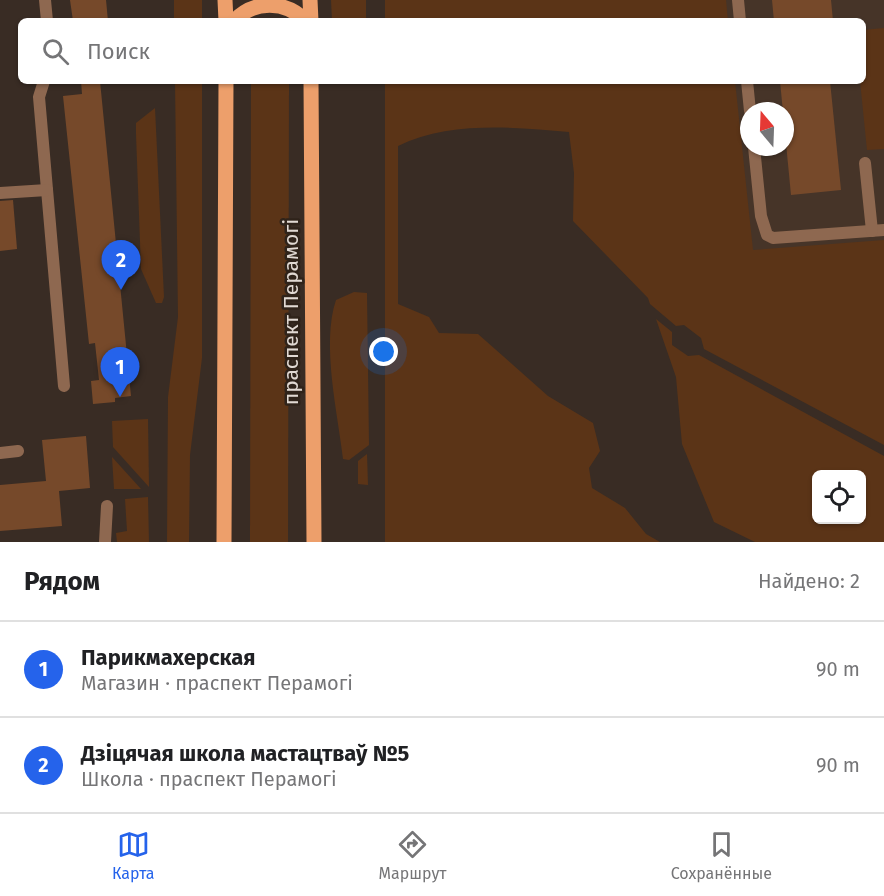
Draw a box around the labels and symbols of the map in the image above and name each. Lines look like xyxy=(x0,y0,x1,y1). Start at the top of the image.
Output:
north arrow xyxy=(740,102,794,156)
street label: праспект Перамогі xyxy=(278,219,304,405)
pin: 2 xyxy=(102,240,140,290)
your location xyxy=(369,337,398,366)
pin: 1 xyxy=(100,348,140,397)

